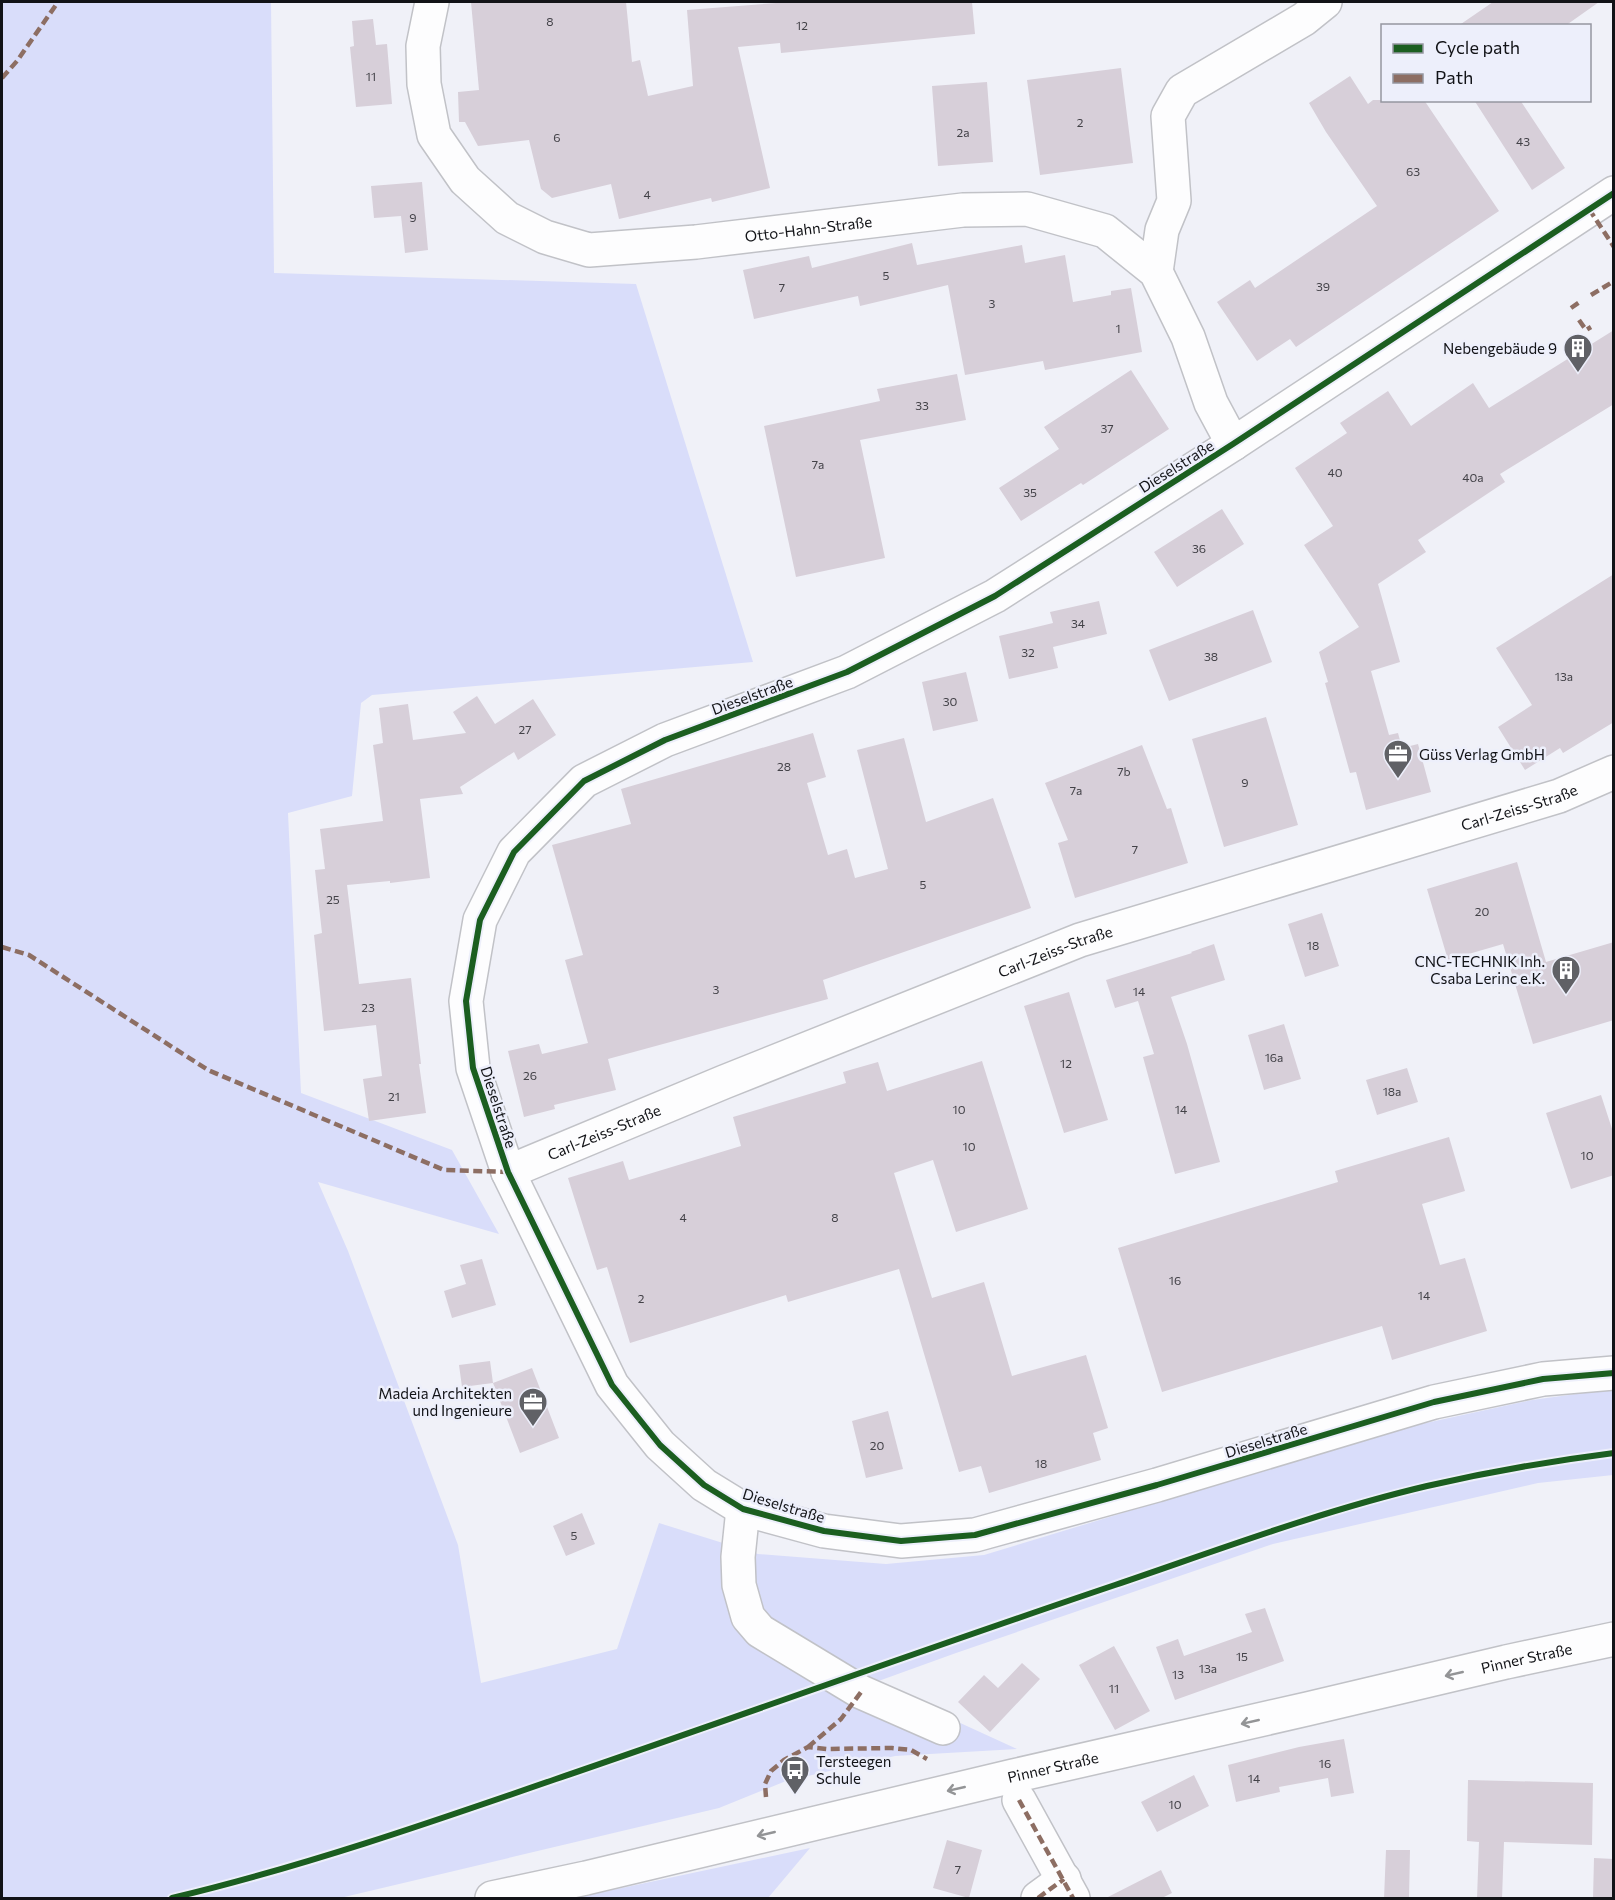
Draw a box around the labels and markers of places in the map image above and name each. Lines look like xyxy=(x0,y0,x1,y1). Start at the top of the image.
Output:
building icon: Nebengebäude 9 xyxy=(1562,332,1594,374)
place label: Nebengebäude 9 xyxy=(1443,339,1557,357)
office icon: Güss Verlag GmbH xyxy=(1382,738,1414,780)
place label: Güss Verlag GmbH xyxy=(1419,745,1545,763)
place label: CNC-TECHNIK Inh. Csaba Lerinc e.K. xyxy=(1415,952,1545,987)
building icon: CNC-TECHNIK Inh. Csaba Lerinc e.K. xyxy=(1550,954,1582,996)
place label: Madeia Architekten und Ingenieure xyxy=(378,1384,512,1419)
office icon: Madeia Architekten und Ingenieure xyxy=(517,1386,549,1428)
place label: Tersteegen Schule xyxy=(816,1752,891,1787)
bus stop icon: Tersteegen Schule xyxy=(779,1754,811,1796)

